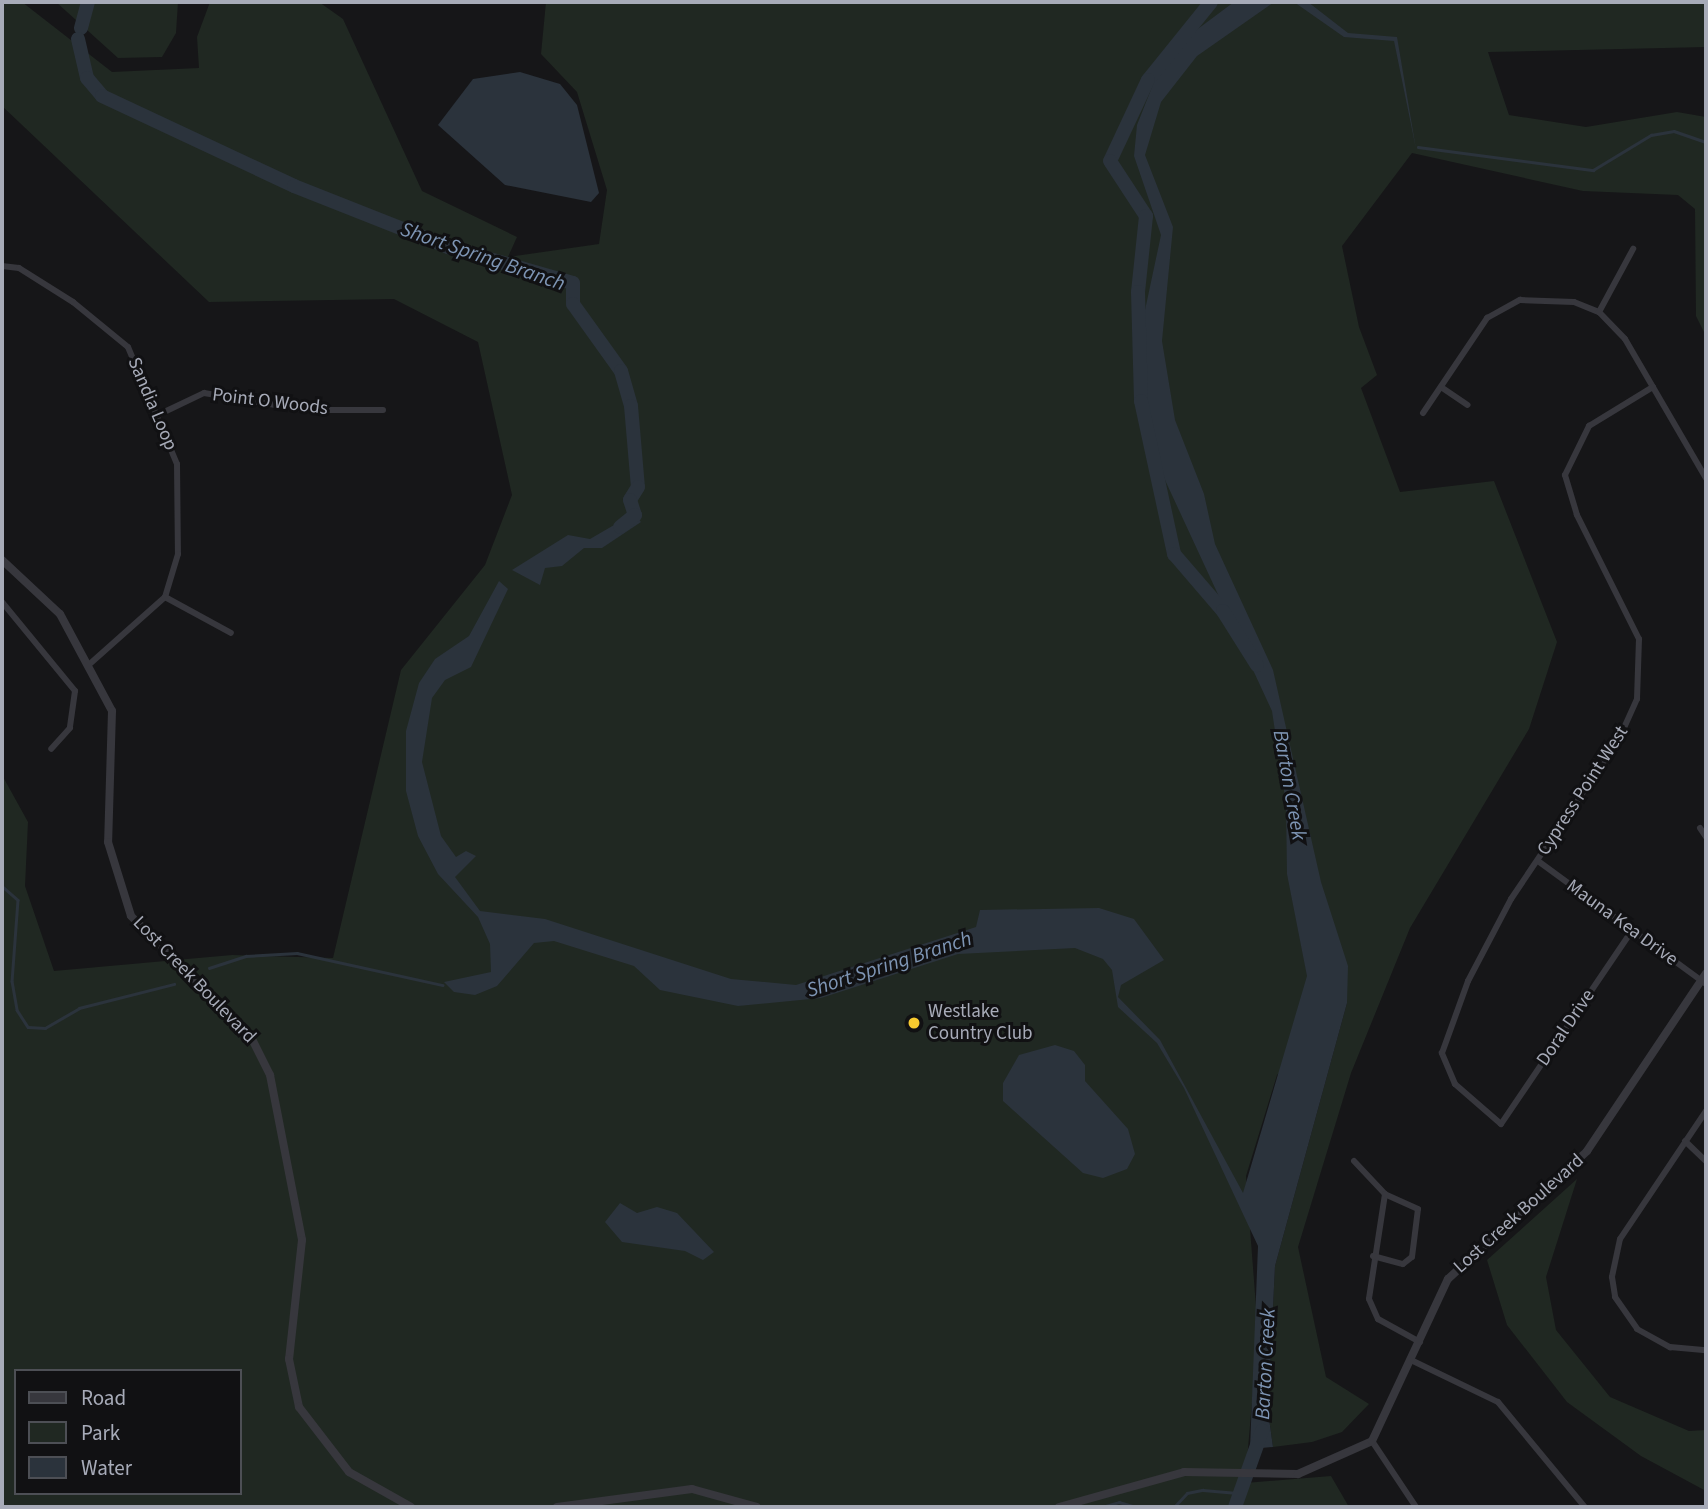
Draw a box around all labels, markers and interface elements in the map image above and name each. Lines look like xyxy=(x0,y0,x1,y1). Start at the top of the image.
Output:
water label: Short Spring Branch xyxy=(397,216,569,296)
street label: Sandia Loop xyxy=(122,354,182,454)
street label: Point O Woods xyxy=(211,384,329,420)
street label: Cypress Point West xyxy=(1533,722,1633,860)
water label: Barton Creek xyxy=(1268,728,1312,842)
street label: Mauna Kea Drive xyxy=(1562,875,1682,971)
street label: Lost Creek Boulevard xyxy=(128,912,260,1048)
water label: Short Spring Branch xyxy=(803,925,975,1003)
street label: Doral Drive xyxy=(1532,985,1600,1071)
place label: Westlake Country Club xyxy=(928,1001,1033,1045)
marker: Westlake Country Club xyxy=(906,1015,922,1031)
street label: Lost Creek Boulevard xyxy=(1449,1149,1589,1279)
water label: Barton Creek xyxy=(1249,1308,1281,1420)
legend xyxy=(14,1369,242,1495)
text: Road xyxy=(81,1383,126,1413)
text: Park xyxy=(81,1418,120,1448)
text: Water xyxy=(81,1453,132,1483)

